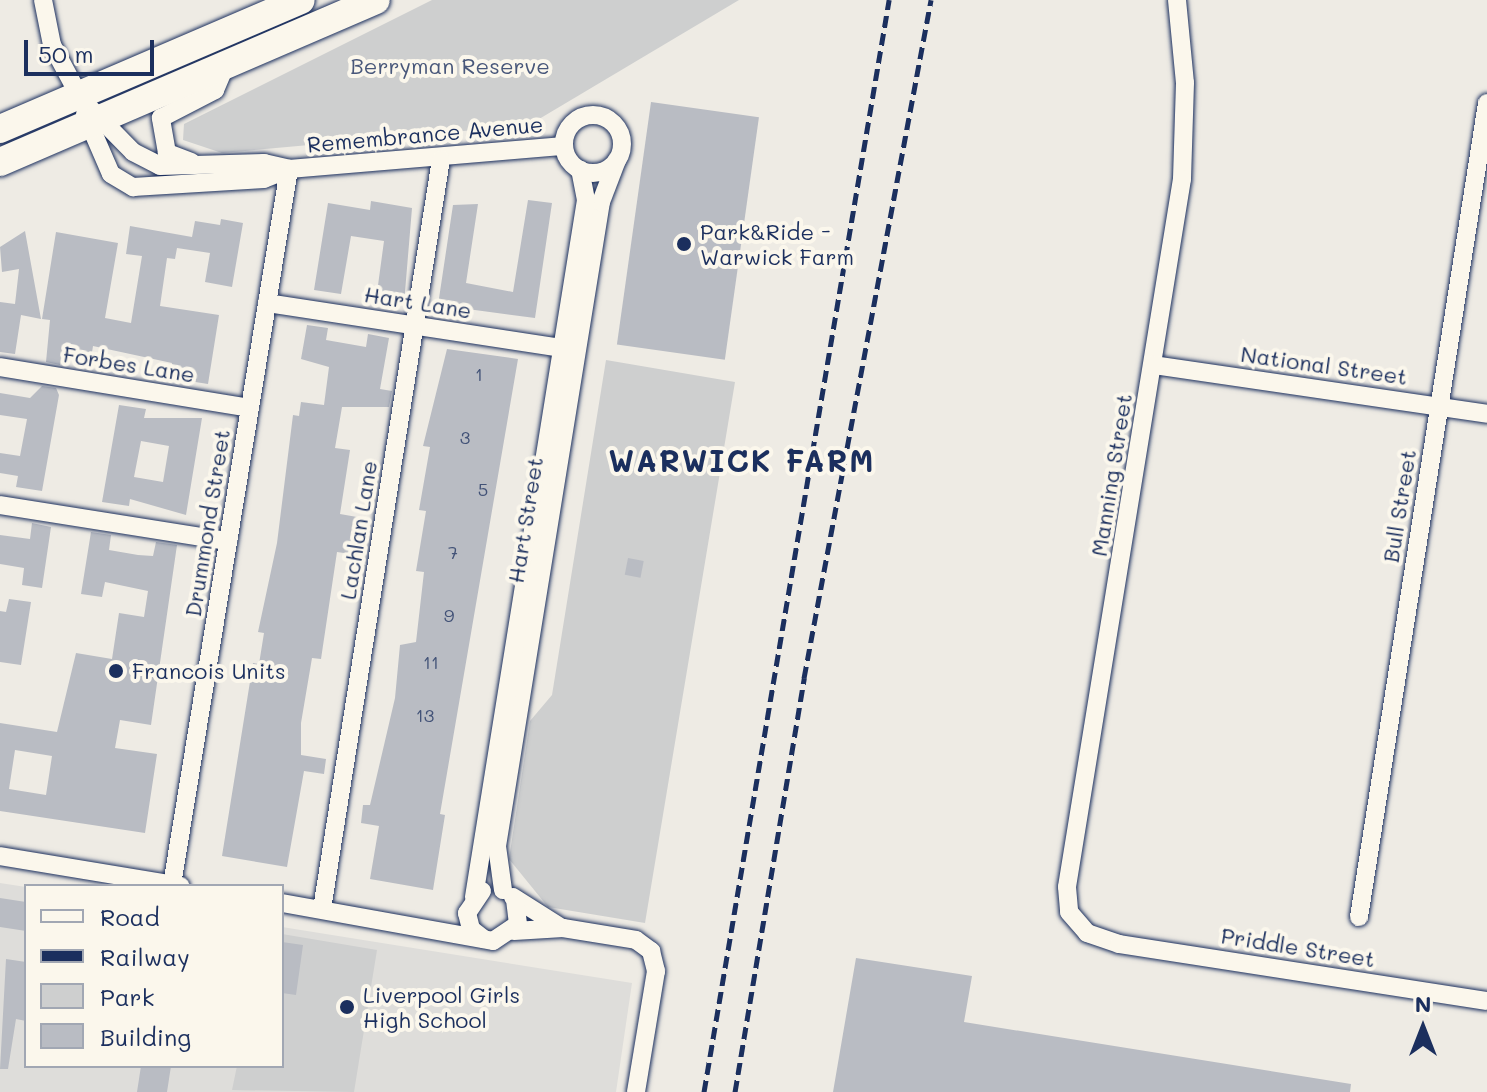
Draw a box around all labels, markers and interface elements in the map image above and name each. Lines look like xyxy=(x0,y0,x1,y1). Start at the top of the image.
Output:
scale bar xyxy=(28,24,158,74)
text: 50 m xyxy=(38,38,94,69)
park label: Berryman Reserve xyxy=(350,53,550,79)
street label: Remembrance Avenue xyxy=(306,111,544,157)
place label: Park&Ride - Warwick Farm xyxy=(700,218,854,270)
marker: Park&Ride - Warwick Farm xyxy=(675,235,693,253)
street label: Hart Lane xyxy=(362,280,474,324)
street label: National Street xyxy=(1239,340,1409,390)
street label: Forbes Lane xyxy=(61,341,197,387)
house number: 1 xyxy=(475,363,483,385)
street label: Manning Street xyxy=(1085,392,1137,558)
house number: 3 xyxy=(460,426,470,448)
street label: Drummond Street xyxy=(179,427,235,619)
district label: WARWICK FARM xyxy=(608,442,876,478)
street label: Bull Street xyxy=(1377,448,1421,564)
street label: Hart Street xyxy=(502,455,548,585)
street label: Lachlan Lane xyxy=(334,459,382,601)
house number: 5 xyxy=(478,478,488,500)
house number: 7 xyxy=(448,541,458,563)
house number: 9 xyxy=(444,604,454,626)
house number: 11 xyxy=(423,651,439,673)
place label: Francois Units xyxy=(132,658,286,684)
marker: Francois Units xyxy=(107,662,125,680)
house number: 13 xyxy=(416,704,434,726)
legend xyxy=(24,884,284,1068)
text: Road xyxy=(100,901,160,932)
street label: Priddle Street xyxy=(1219,922,1377,972)
text: Railway xyxy=(100,941,190,972)
text: Park xyxy=(100,981,154,1012)
place label: Liverpool Girls High School xyxy=(363,981,520,1032)
north arrow xyxy=(1383,988,1463,1068)
text: N xyxy=(1415,989,1431,1018)
marker: Liverpool Girls High School xyxy=(338,998,356,1016)
text: Building xyxy=(100,1021,191,1052)

